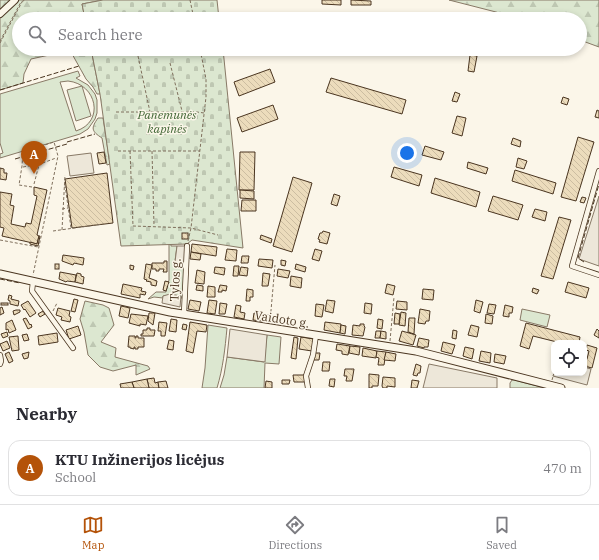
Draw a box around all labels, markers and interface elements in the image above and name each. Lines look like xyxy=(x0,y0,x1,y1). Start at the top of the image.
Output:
search box xyxy=(12,12,587,56)
icon: search xyxy=(26,23,48,45)
text: Search here xyxy=(58,25,143,44)
park label: Panemunės kapinės xyxy=(136,107,197,136)
pin: A xyxy=(21,141,47,174)
your location xyxy=(397,143,417,163)
street label: Tylos g. xyxy=(166,258,184,302)
street label: Vaidoto g. xyxy=(254,307,310,331)
map controls xyxy=(551,340,587,376)
button: locate xyxy=(551,340,587,376)
text: Nearby xyxy=(16,403,77,425)
text: KTU Inžinerijos licėjus xyxy=(55,450,224,469)
text: A xyxy=(25,460,35,477)
text: 470 m xyxy=(543,460,582,477)
text: School xyxy=(55,469,96,486)
tab: Map xyxy=(82,514,104,552)
tab: Directions xyxy=(268,514,322,552)
tab: Saved xyxy=(486,514,517,552)

